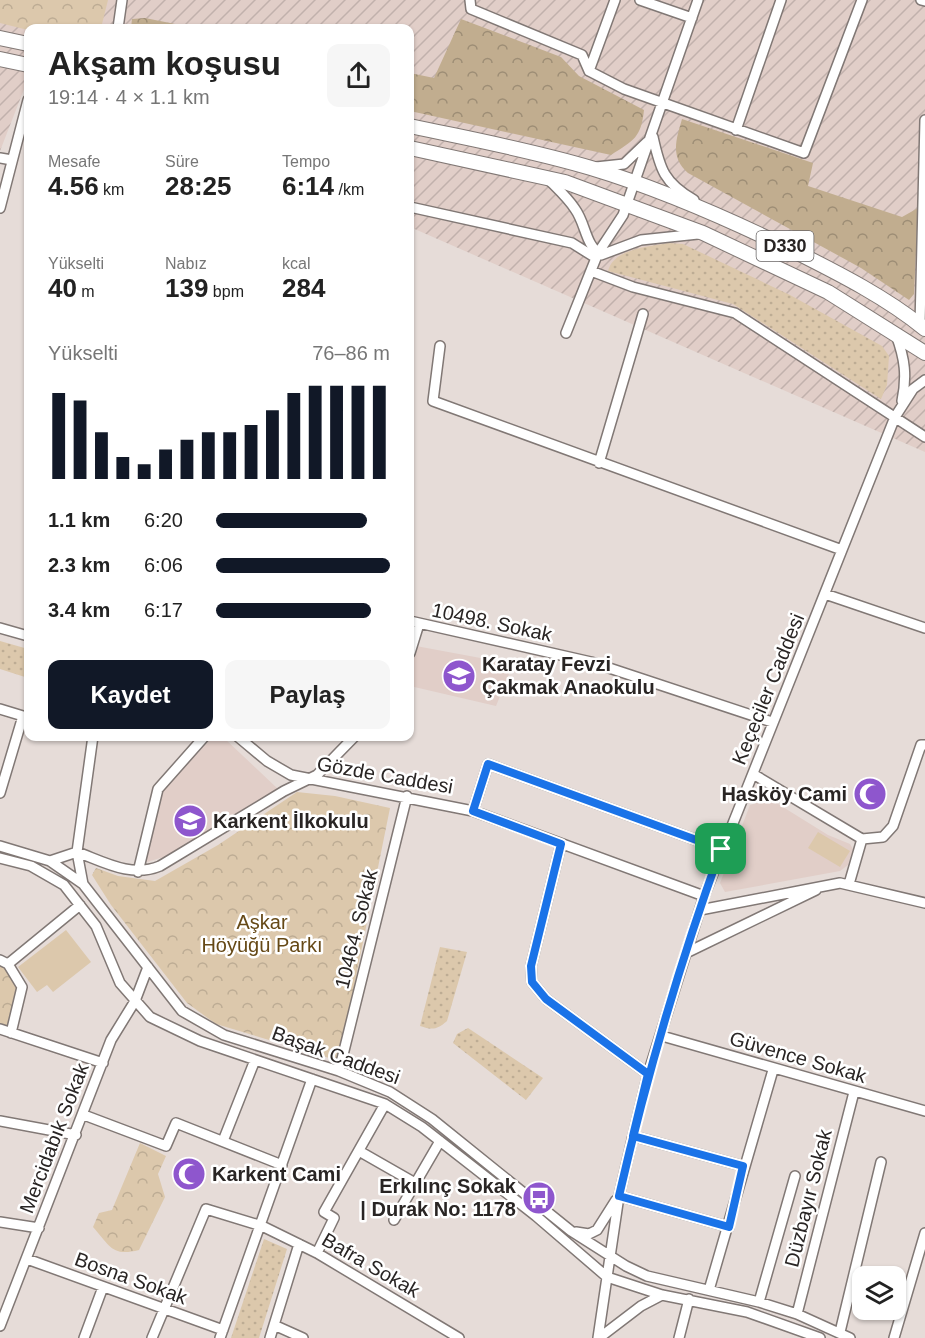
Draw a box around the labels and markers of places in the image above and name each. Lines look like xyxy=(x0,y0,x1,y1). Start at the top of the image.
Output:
place label: Karatay Fevzi Çakmak Anaokulu xyxy=(482,653,655,698)
school or university icon: Karatay Fevzi Çakmak Anaokulu xyxy=(441,658,477,694)
mosque icon: Hasköy Cami xyxy=(852,776,888,812)
place label: Hasköy Cami xyxy=(721,783,847,805)
school or university icon: Karkent İlkokulu xyxy=(172,803,208,839)
place label: Karkent İlkokulu xyxy=(213,810,369,832)
pin xyxy=(695,823,746,874)
mosque icon: Karkent Cami xyxy=(171,1156,207,1192)
place label: Karkent Cami xyxy=(212,1163,341,1185)
place label: Erkılınç Sokak | Durak No: 1178 xyxy=(360,1175,517,1220)
bus stop icon: Erkılınç Sokak | Durak No: 1178 xyxy=(521,1180,557,1216)

